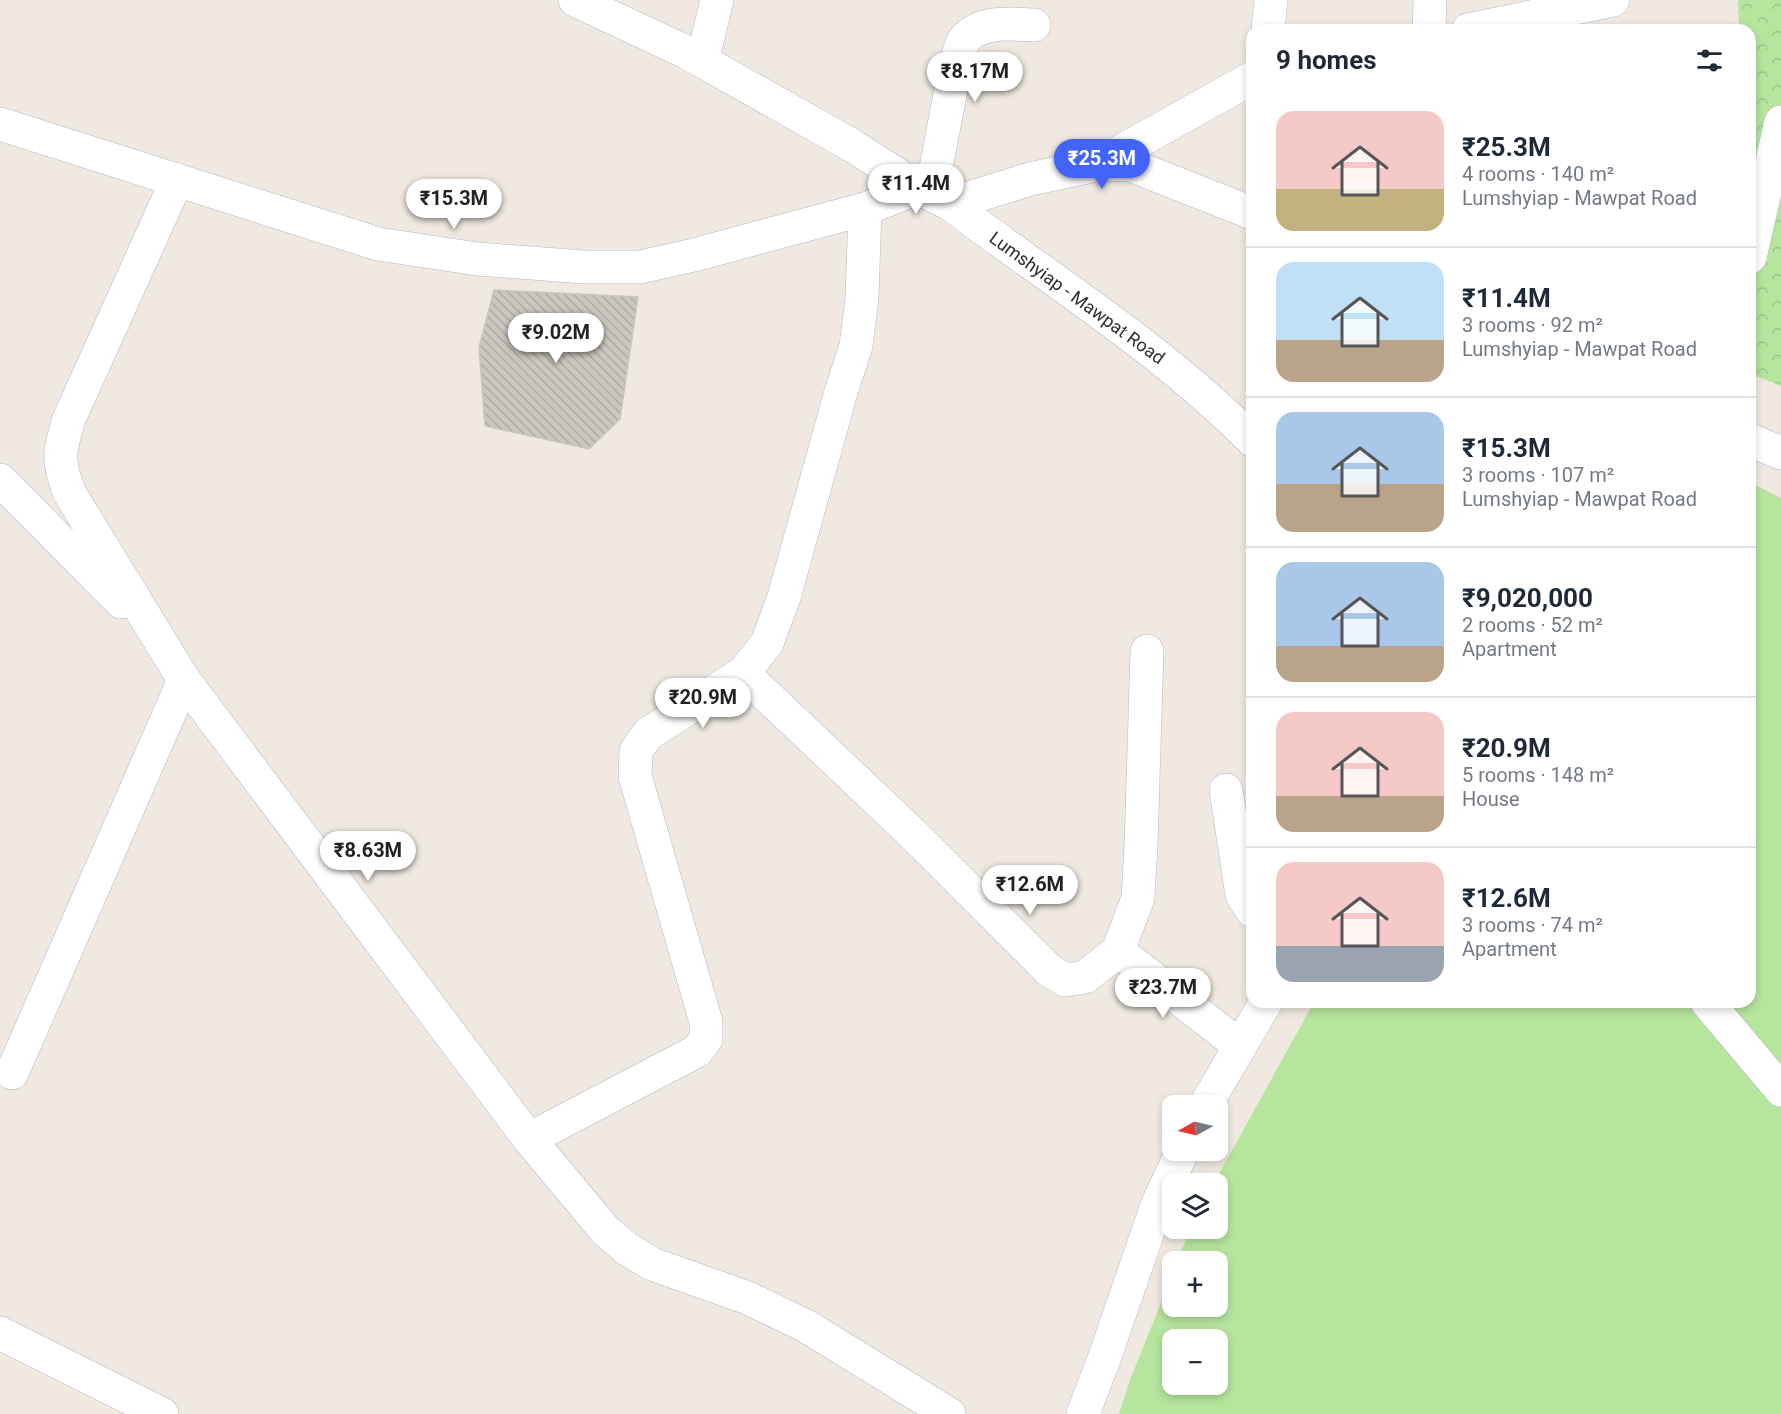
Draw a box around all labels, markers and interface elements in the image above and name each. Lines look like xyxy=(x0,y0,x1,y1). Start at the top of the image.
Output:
icon: filters xyxy=(1693,44,1726,77)
text: 9 homes xyxy=(1276,45,1377,75)
pin: ₹8.17M xyxy=(926,52,1024,103)
text: ₹8.17M xyxy=(941,59,1009,83)
text: ₹25.3M xyxy=(1462,132,1551,162)
icon: home xyxy=(1324,135,1396,207)
pin: ₹25.3M xyxy=(1053,139,1151,190)
text: ₹25.3M xyxy=(1068,146,1136,170)
text: 4 rooms · 140 m² xyxy=(1462,162,1614,186)
pin: ₹11.4M xyxy=(867,164,965,215)
text: ₹11.4M xyxy=(882,171,950,195)
pin: ₹15.3M xyxy=(405,179,503,230)
text: ₹15.3M xyxy=(420,186,488,210)
text: Lumshyiap - Mawpat Road xyxy=(1462,186,1697,210)
street label: Lumshyiap - Mawpat Road xyxy=(986,227,1169,368)
text: ₹11.4M xyxy=(1462,283,1551,313)
icon: home xyxy=(1324,286,1396,358)
pin: ₹9.02M xyxy=(507,313,605,364)
text: 3 rooms · 92 m² xyxy=(1462,313,1603,337)
text: ₹9.02M xyxy=(522,320,590,344)
text: Lumshyiap - Mawpat Road xyxy=(1462,337,1697,361)
text: ₹15.3M xyxy=(1462,433,1551,463)
icon: home xyxy=(1324,436,1396,508)
text: 3 rooms · 107 m² xyxy=(1462,463,1614,487)
text: Lumshyiap - Mawpat Road xyxy=(1462,487,1697,511)
text: ₹9,020,000 xyxy=(1462,583,1593,613)
icon: home xyxy=(1324,586,1396,658)
text: 2 rooms · 52 m² xyxy=(1462,613,1603,637)
text: Apartment xyxy=(1462,637,1557,661)
pin: ₹20.9M xyxy=(654,678,752,729)
text: ₹20.9M xyxy=(669,685,737,709)
text: ₹20.9M xyxy=(1462,733,1551,763)
icon: home xyxy=(1324,736,1396,808)
text: 5 rooms · 148 m² xyxy=(1462,763,1614,787)
text: House xyxy=(1462,787,1520,811)
pin: ₹8.63M xyxy=(319,831,417,882)
text: ₹8.63M xyxy=(334,838,402,862)
pin: ₹12.6M xyxy=(981,865,1079,916)
text: ₹12.6M xyxy=(996,872,1064,896)
text: ₹12.6M xyxy=(1462,883,1551,913)
icon: home xyxy=(1324,886,1396,958)
text: 3 rooms · 74 m² xyxy=(1462,913,1603,937)
text: Apartment xyxy=(1462,937,1557,961)
pin: ₹23.7M xyxy=(1114,968,1212,1019)
text: ₹23.7M xyxy=(1129,975,1197,999)
north arrow xyxy=(1162,1095,1228,1161)
map controls xyxy=(1162,1095,1228,1395)
button: layers xyxy=(1162,1173,1228,1239)
button: + xyxy=(1162,1251,1228,1317)
button: − xyxy=(1162,1329,1228,1395)

